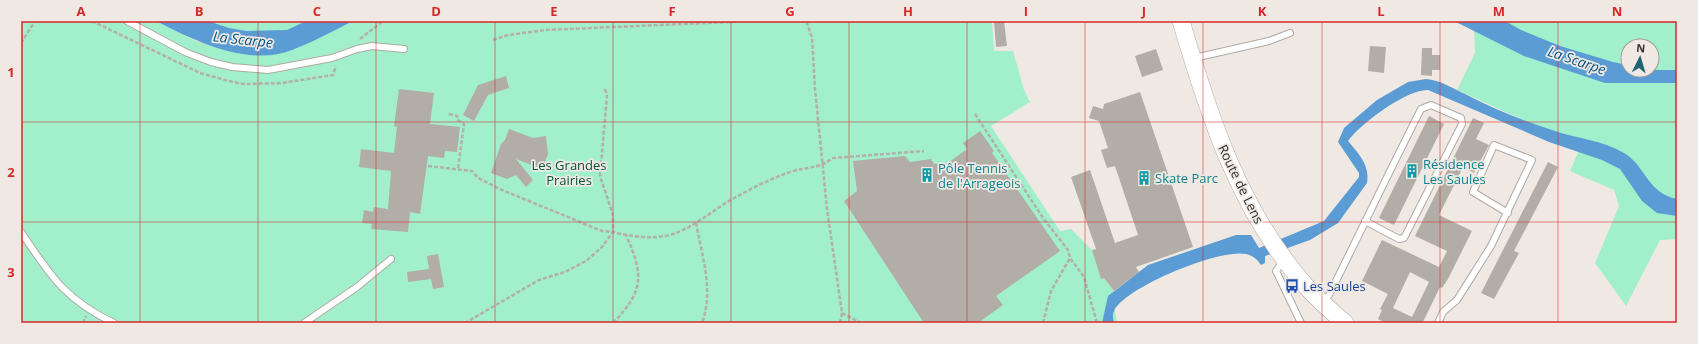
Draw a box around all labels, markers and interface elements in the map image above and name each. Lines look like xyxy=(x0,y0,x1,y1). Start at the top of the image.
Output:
text: A xyxy=(77,2,86,20)
text: B xyxy=(195,2,204,20)
text: C xyxy=(313,2,321,20)
text: D xyxy=(431,2,441,20)
text: E xyxy=(550,2,558,20)
text: F xyxy=(668,2,676,20)
text: G xyxy=(785,2,795,20)
text: H xyxy=(903,2,913,20)
text: I xyxy=(1024,2,1028,20)
text: J xyxy=(1141,2,1146,20)
text: K xyxy=(1258,2,1267,20)
text: L xyxy=(1377,2,1385,20)
text: M xyxy=(1493,2,1505,20)
text: N xyxy=(1612,2,1622,20)
water label: La Scarpe xyxy=(212,26,274,52)
north arrow xyxy=(1620,38,1660,78)
text: N xyxy=(1636,40,1646,55)
water label: La Scarpe xyxy=(1545,41,1609,79)
text: 1 xyxy=(7,63,15,81)
street label: Route de Lens xyxy=(1214,141,1268,227)
place label: Résidence Les Saules xyxy=(1423,155,1486,188)
park label: Les Grandes Prairies xyxy=(531,156,607,189)
place label: Pôle Tennis de l'Arrageois xyxy=(938,159,1021,192)
text: 2 xyxy=(7,163,15,181)
building icon: Résidence Les Saules xyxy=(1404,163,1420,179)
building icon: Pôle Tennis de l'Arrageois xyxy=(919,167,935,183)
place label: Skate Parc xyxy=(1155,169,1218,187)
building icon: Skate Parc xyxy=(1136,170,1152,186)
text: 3 xyxy=(7,263,15,281)
place label: Les Saules xyxy=(1303,277,1366,295)
bus stop icon: Les Saules xyxy=(1284,278,1300,294)

